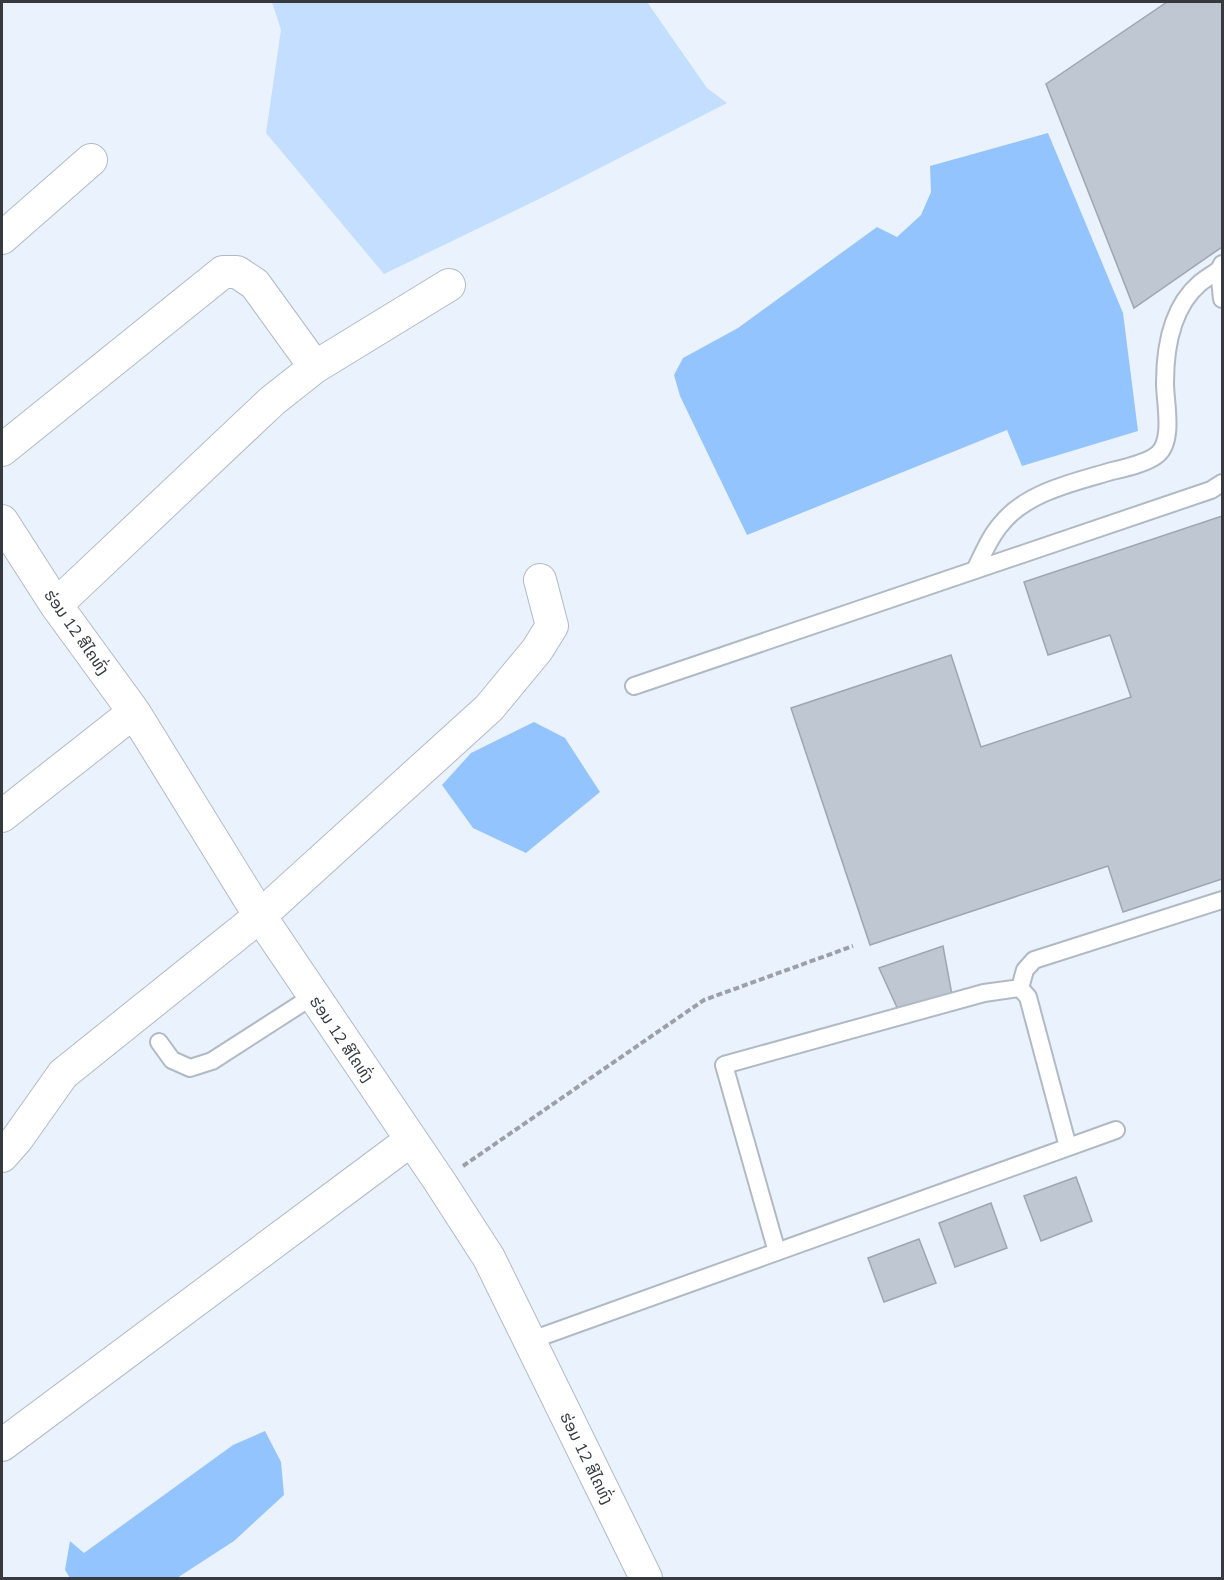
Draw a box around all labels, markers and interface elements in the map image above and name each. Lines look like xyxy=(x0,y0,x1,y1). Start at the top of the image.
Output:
street label: ຮ່ອມ 12 ສີໄຄທົ່ງ xyxy=(40,585,115,679)
street label: ຮ່ອມ 12 ສີໄຄທົ່ງ xyxy=(306,991,379,1086)
street label: ຮ່ອມ 12 ສີໄຄທົ່ງ xyxy=(556,1408,619,1507)

